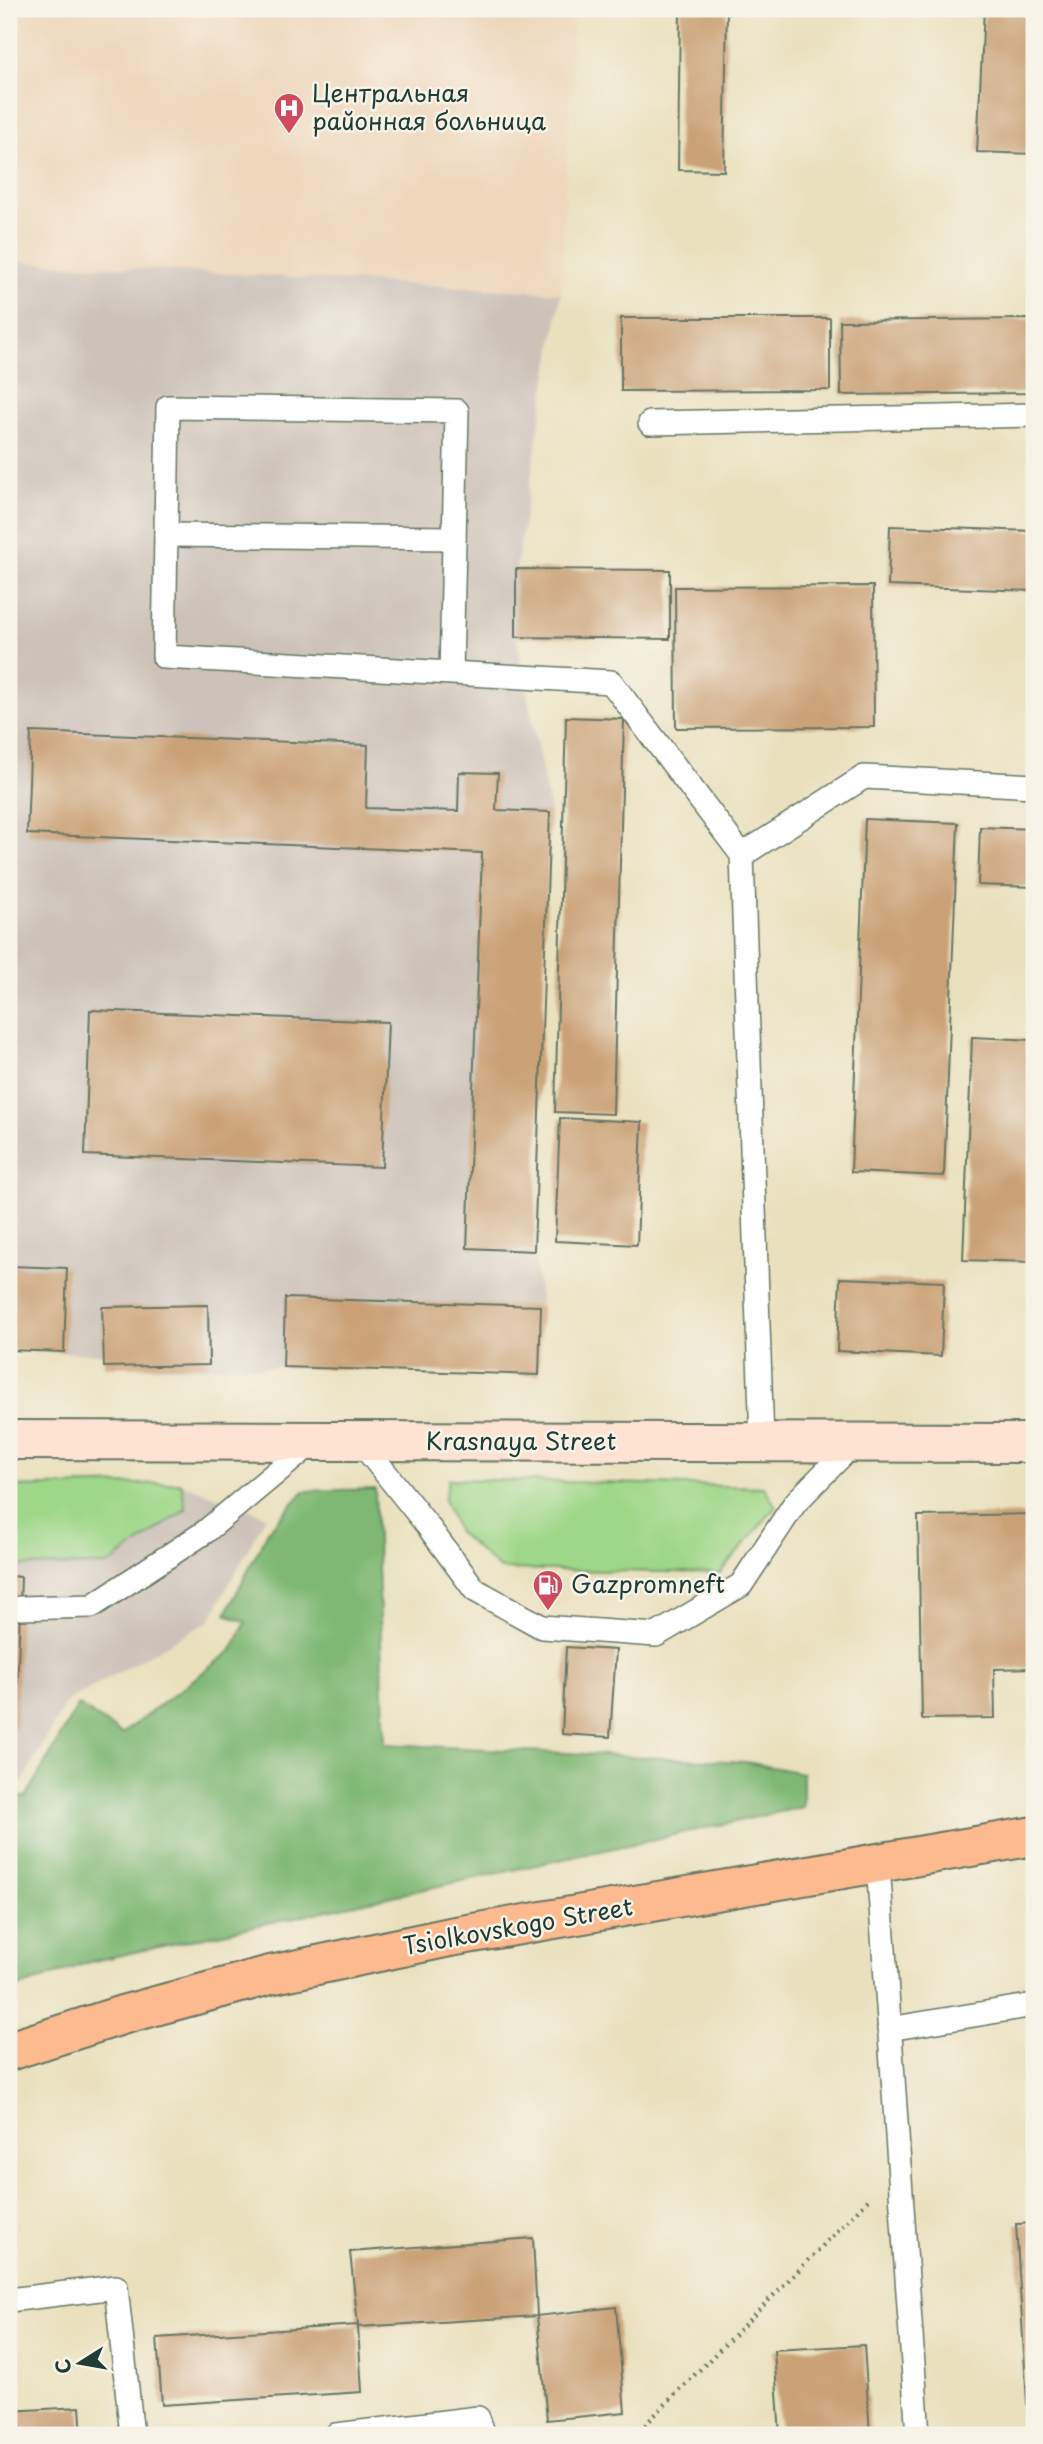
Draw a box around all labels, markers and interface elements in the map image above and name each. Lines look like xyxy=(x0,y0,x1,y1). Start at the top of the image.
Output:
place label: Центральная районная больница xyxy=(312,74,546,138)
hospital icon: Центральная районная больница xyxy=(272,91,306,135)
street label: Krasnaya Street xyxy=(426,1422,617,1458)
place label: Gazpromneft xyxy=(571,1565,725,1601)
fuel station icon: Gazpromneft xyxy=(531,1568,565,1612)
street label: Tsiolkovskogo Street xyxy=(400,1887,636,1963)
north arrow xyxy=(46,2328,116,2398)
text: С xyxy=(47,2357,77,2376)

